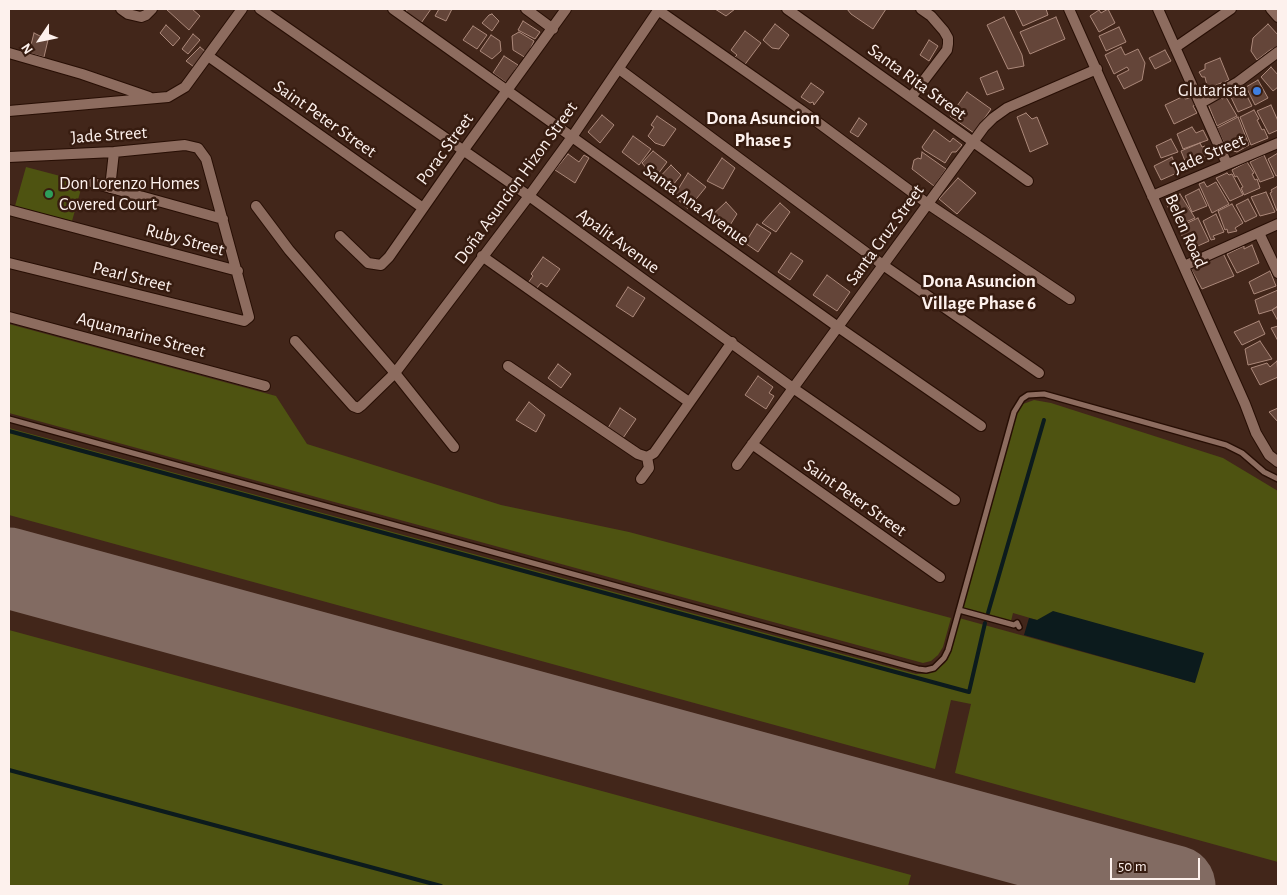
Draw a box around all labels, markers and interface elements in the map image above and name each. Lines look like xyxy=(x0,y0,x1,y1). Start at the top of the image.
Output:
north arrow xyxy=(15,15,65,65)
street label: Santa Rita Street xyxy=(864,39,970,125)
text: N xyxy=(19,40,36,56)
street label: Saint Peter Street xyxy=(269,76,381,162)
place label: Glutarista xyxy=(1178,80,1247,102)
marker: Glutarista xyxy=(1251,85,1263,97)
street label: Doña Asuncion Hizon Street xyxy=(450,98,582,268)
district label: Dona Asuncion Phase 5 xyxy=(706,107,820,151)
street label: Porac Street xyxy=(412,109,478,189)
street label: Jade Street xyxy=(70,122,148,148)
street label: Jade Street xyxy=(1170,129,1248,179)
street label: Santa Ana Avenue xyxy=(639,159,753,251)
place label: Don Lorenzo Homes Covered Court xyxy=(59,173,200,215)
street label: Santa Cruz Street xyxy=(841,180,929,290)
marker: Don Lorenzo Homes Covered Court xyxy=(43,188,55,200)
street label: Belen Road xyxy=(1160,191,1212,271)
street label: Apalit Avenue xyxy=(572,204,664,278)
street label: Ruby Street xyxy=(143,219,227,261)
street label: Pearl Street xyxy=(90,257,174,297)
district label: Dona Asuncion Village Phase 6 xyxy=(922,270,1036,314)
street label: Aquamarine Street xyxy=(74,307,208,363)
street label: Saint Peter Street xyxy=(799,455,911,541)
scale bar xyxy=(1112,848,1202,880)
text: 50 m xyxy=(1118,859,1147,874)

